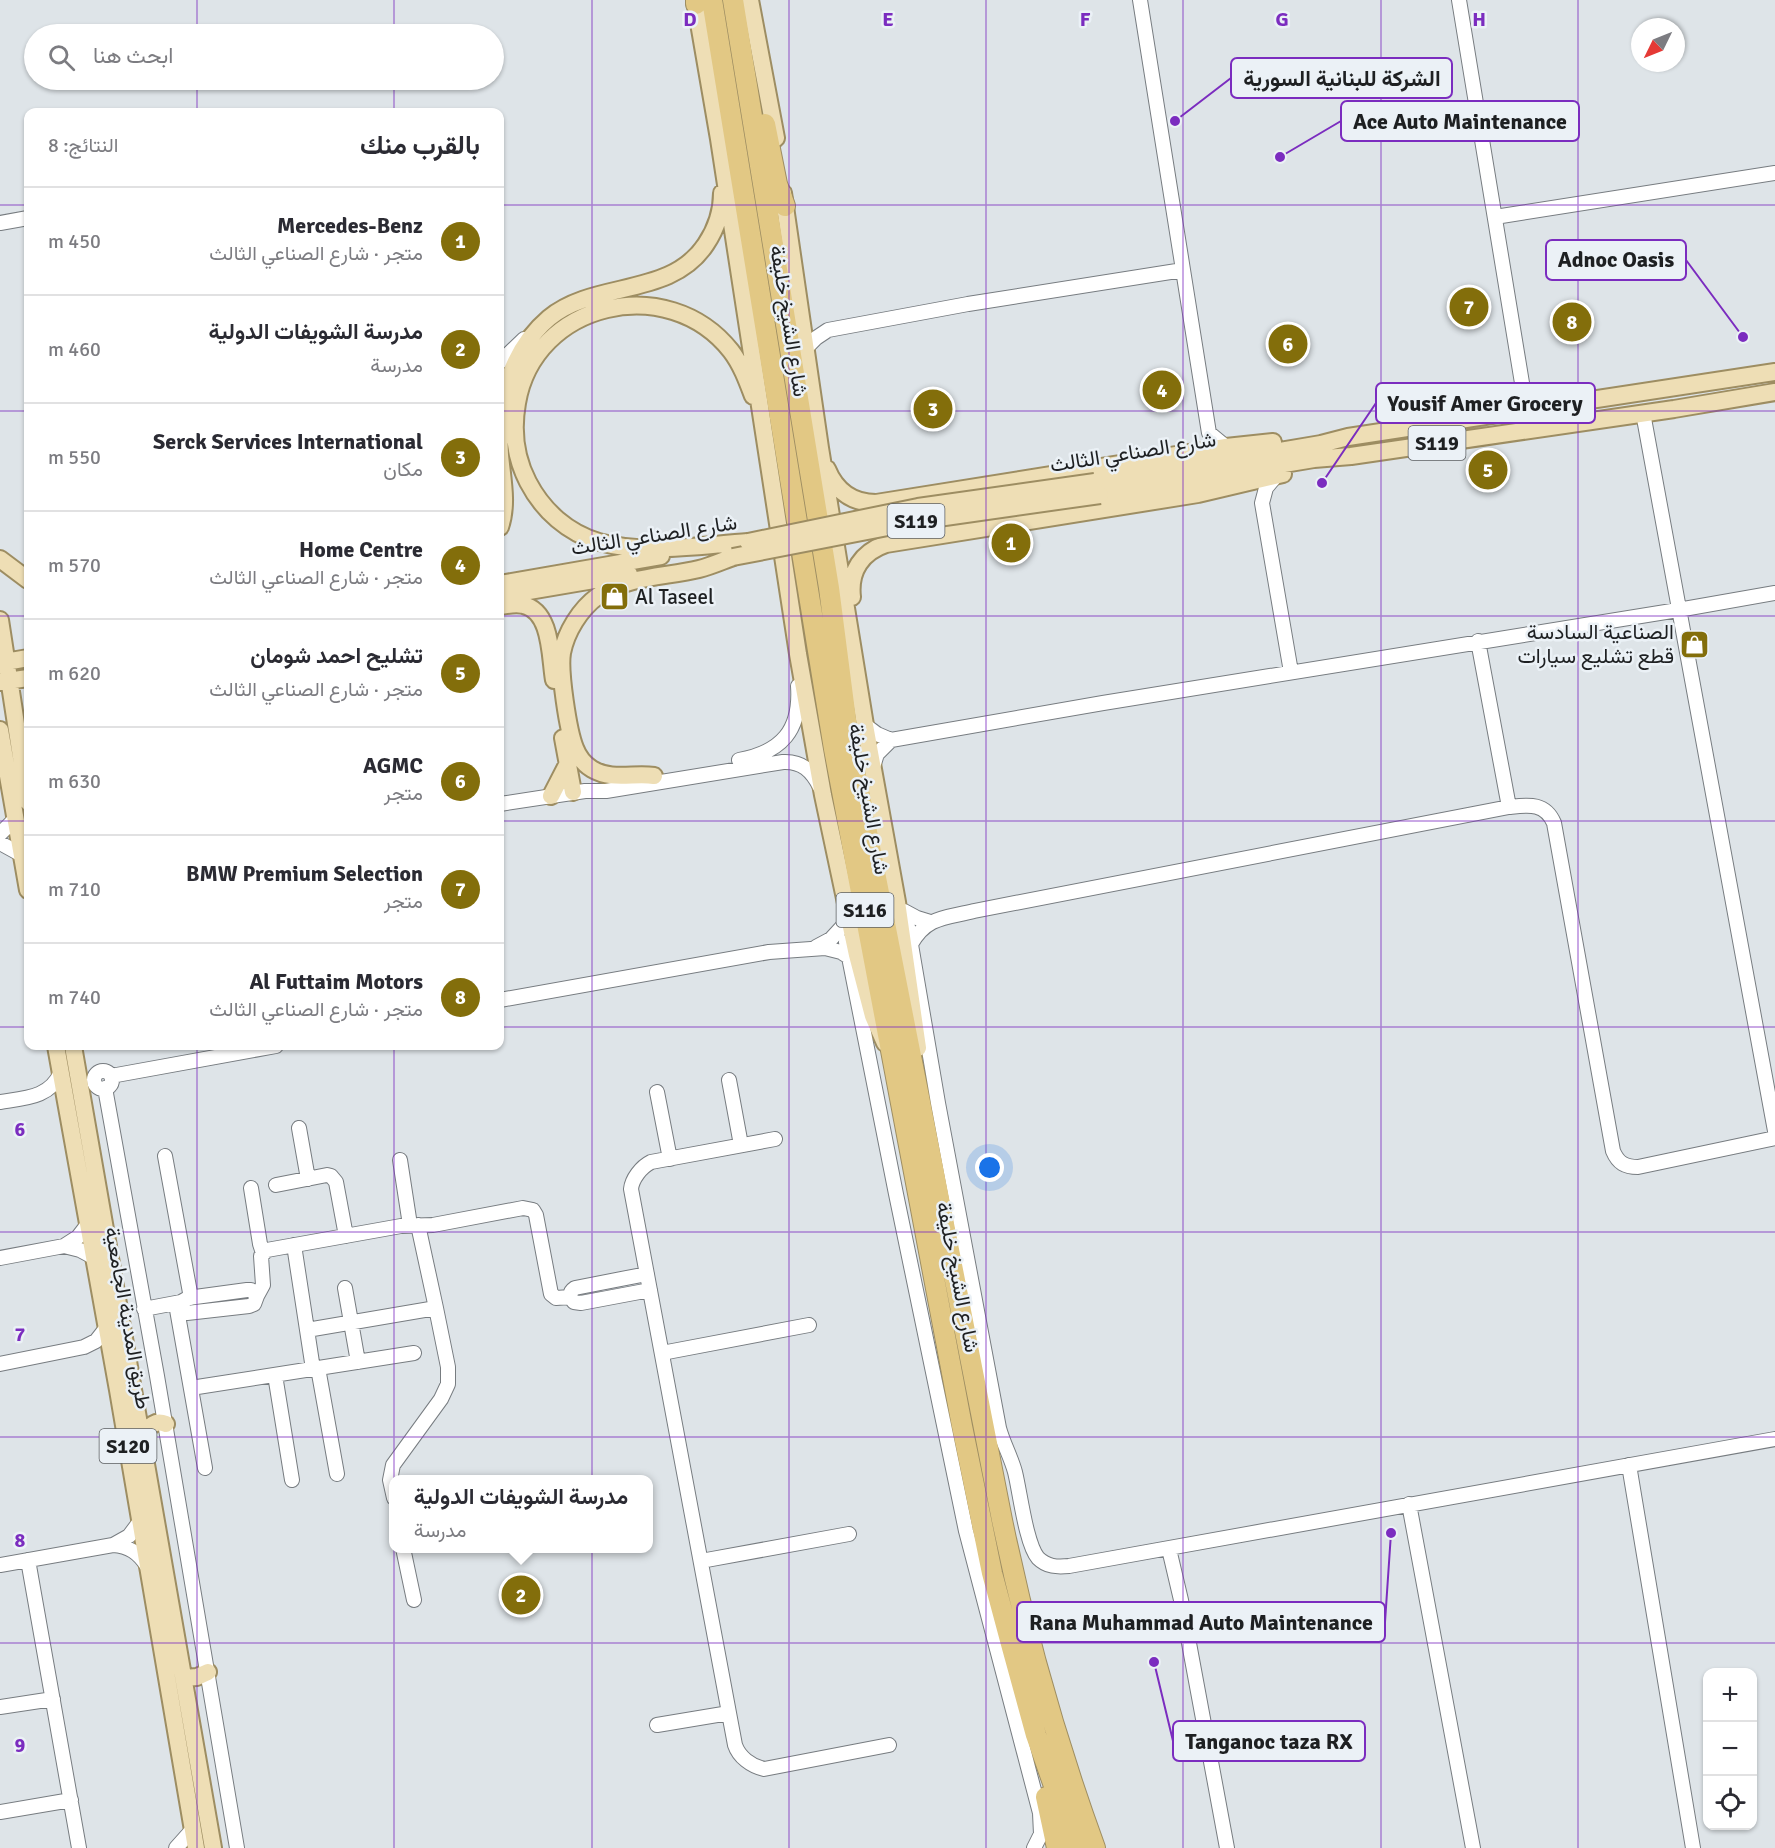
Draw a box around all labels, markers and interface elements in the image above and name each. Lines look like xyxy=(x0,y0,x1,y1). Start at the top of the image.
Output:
text: D xyxy=(683,7,697,32)
text: E xyxy=(882,7,894,32)
text: F xyxy=(1080,7,1091,32)
text: G xyxy=(1275,7,1289,32)
text: H xyxy=(1472,7,1486,32)
north arrow xyxy=(1631,18,1685,72)
search box xyxy=(24,24,504,90)
icon: search xyxy=(45,41,78,74)
text: ابحث هنا xyxy=(93,42,173,69)
callout: الشركة للبنانية السورية xyxy=(1231,58,1452,98)
text: الشركة للبنانية السورية xyxy=(1243,65,1441,92)
callout: Ace Auto Maintenance xyxy=(1341,101,1579,141)
text: Ace Auto Maintenance xyxy=(1353,108,1567,135)
text: بالقرب منك xyxy=(360,130,480,162)
text: النتائج: 8 xyxy=(48,133,119,158)
text: Mercedes-Benz xyxy=(277,212,423,239)
text: 450 m xyxy=(48,229,101,254)
text: 1 xyxy=(455,229,466,254)
callout: Adnoc Oasis xyxy=(1546,240,1686,280)
text: متجر · شارع الصناعي الثالث xyxy=(209,241,423,266)
street label: شارع الشيخ خليفة xyxy=(763,243,814,399)
text: Adnoc Oasis xyxy=(1558,246,1674,273)
pin: 7 xyxy=(1450,284,1488,330)
pin: 8 xyxy=(1552,300,1592,344)
text: مدرسة الشويفات الدولية xyxy=(209,318,423,345)
pin: 6 xyxy=(1268,322,1308,366)
text: 460 m xyxy=(48,337,101,362)
text: 2 xyxy=(455,337,466,362)
text: مدرسة xyxy=(370,353,423,378)
pin: 4 xyxy=(1142,368,1182,412)
callout: Yousif Amer Grocery xyxy=(1376,383,1595,423)
pin: 3 xyxy=(914,386,952,432)
text: Yousif Amer Grocery xyxy=(1386,390,1583,417)
street label: شارع الصناعي الثالث xyxy=(1048,426,1218,482)
road number: S119 xyxy=(1408,426,1466,460)
text: Serck Services International xyxy=(153,428,423,455)
text: 550 m xyxy=(48,445,101,470)
text: 3 xyxy=(455,445,466,470)
pin: 5 xyxy=(1468,448,1508,492)
text: مكان xyxy=(383,457,423,482)
road number: S119 xyxy=(888,504,944,538)
street label: شارع الصناعي الثالث xyxy=(569,509,739,565)
pin: 1 xyxy=(992,520,1030,566)
text: Home Centre xyxy=(299,536,423,563)
text: 570 m xyxy=(48,553,101,578)
text: 4 xyxy=(455,553,466,578)
text: متجر · شارع الصناعي الثالث xyxy=(209,565,423,590)
shop icon: Al Taseel xyxy=(598,581,630,613)
place label: Al Taseel xyxy=(635,584,714,610)
place label: الصناعية السادسة قطع تشليع سيارات xyxy=(1518,619,1674,670)
shop icon: الصناعية السادسة قطع تشليع سيارات xyxy=(1679,628,1711,660)
text: تشليح احمد شومان xyxy=(250,642,423,669)
text: 620 m xyxy=(48,661,101,686)
text: 5 xyxy=(455,661,466,686)
text: متجر · شارع الصناعي الثالث xyxy=(209,677,423,702)
street label: شارع الشيخ خليفة xyxy=(842,721,895,877)
text: AGMC xyxy=(363,752,423,779)
text: 630 m xyxy=(48,769,101,794)
text: 6 xyxy=(455,769,466,794)
text: متجر xyxy=(384,781,423,806)
text: BMW Premium Selection xyxy=(186,860,423,887)
text: 710 m xyxy=(48,877,101,902)
text: 7 xyxy=(455,877,466,902)
text: متجر xyxy=(384,889,423,914)
road number: S116 xyxy=(836,893,894,927)
text: Al Futtaim Motors xyxy=(249,968,423,995)
text: 740 m xyxy=(48,985,101,1010)
text: 8 xyxy=(455,985,466,1010)
text: متجر · شارع الصناعي الثالث xyxy=(209,997,423,1022)
text: 6 xyxy=(15,1117,26,1142)
your location xyxy=(975,1153,1004,1182)
street label: شارع الشيخ خليفة xyxy=(930,1199,985,1355)
street label: طريق المدينة الجامعية xyxy=(99,1225,157,1411)
text: 7 xyxy=(15,1322,26,1347)
road number: S120 xyxy=(100,1429,156,1463)
popup xyxy=(389,1475,653,1553)
text: مدرسة الشويفات الدولية xyxy=(414,1483,628,1510)
text: مدرسة xyxy=(414,1518,467,1543)
text: 8 xyxy=(15,1528,26,1553)
pin: 2 xyxy=(502,1572,540,1618)
callout: Rana Muhammad Auto Maintenance xyxy=(1017,1602,1385,1642)
text: Rana Muhammad Auto Maintenance xyxy=(1029,1609,1373,1636)
map controls xyxy=(1703,1668,1757,1830)
button: + xyxy=(1703,1668,1757,1722)
callout: Tanganoc taza RX xyxy=(1173,1721,1365,1761)
button: − xyxy=(1703,1722,1757,1776)
text: Tanganoc taza RX xyxy=(1185,1728,1353,1755)
text: 9 xyxy=(15,1733,26,1758)
button: locate xyxy=(1703,1776,1757,1830)

